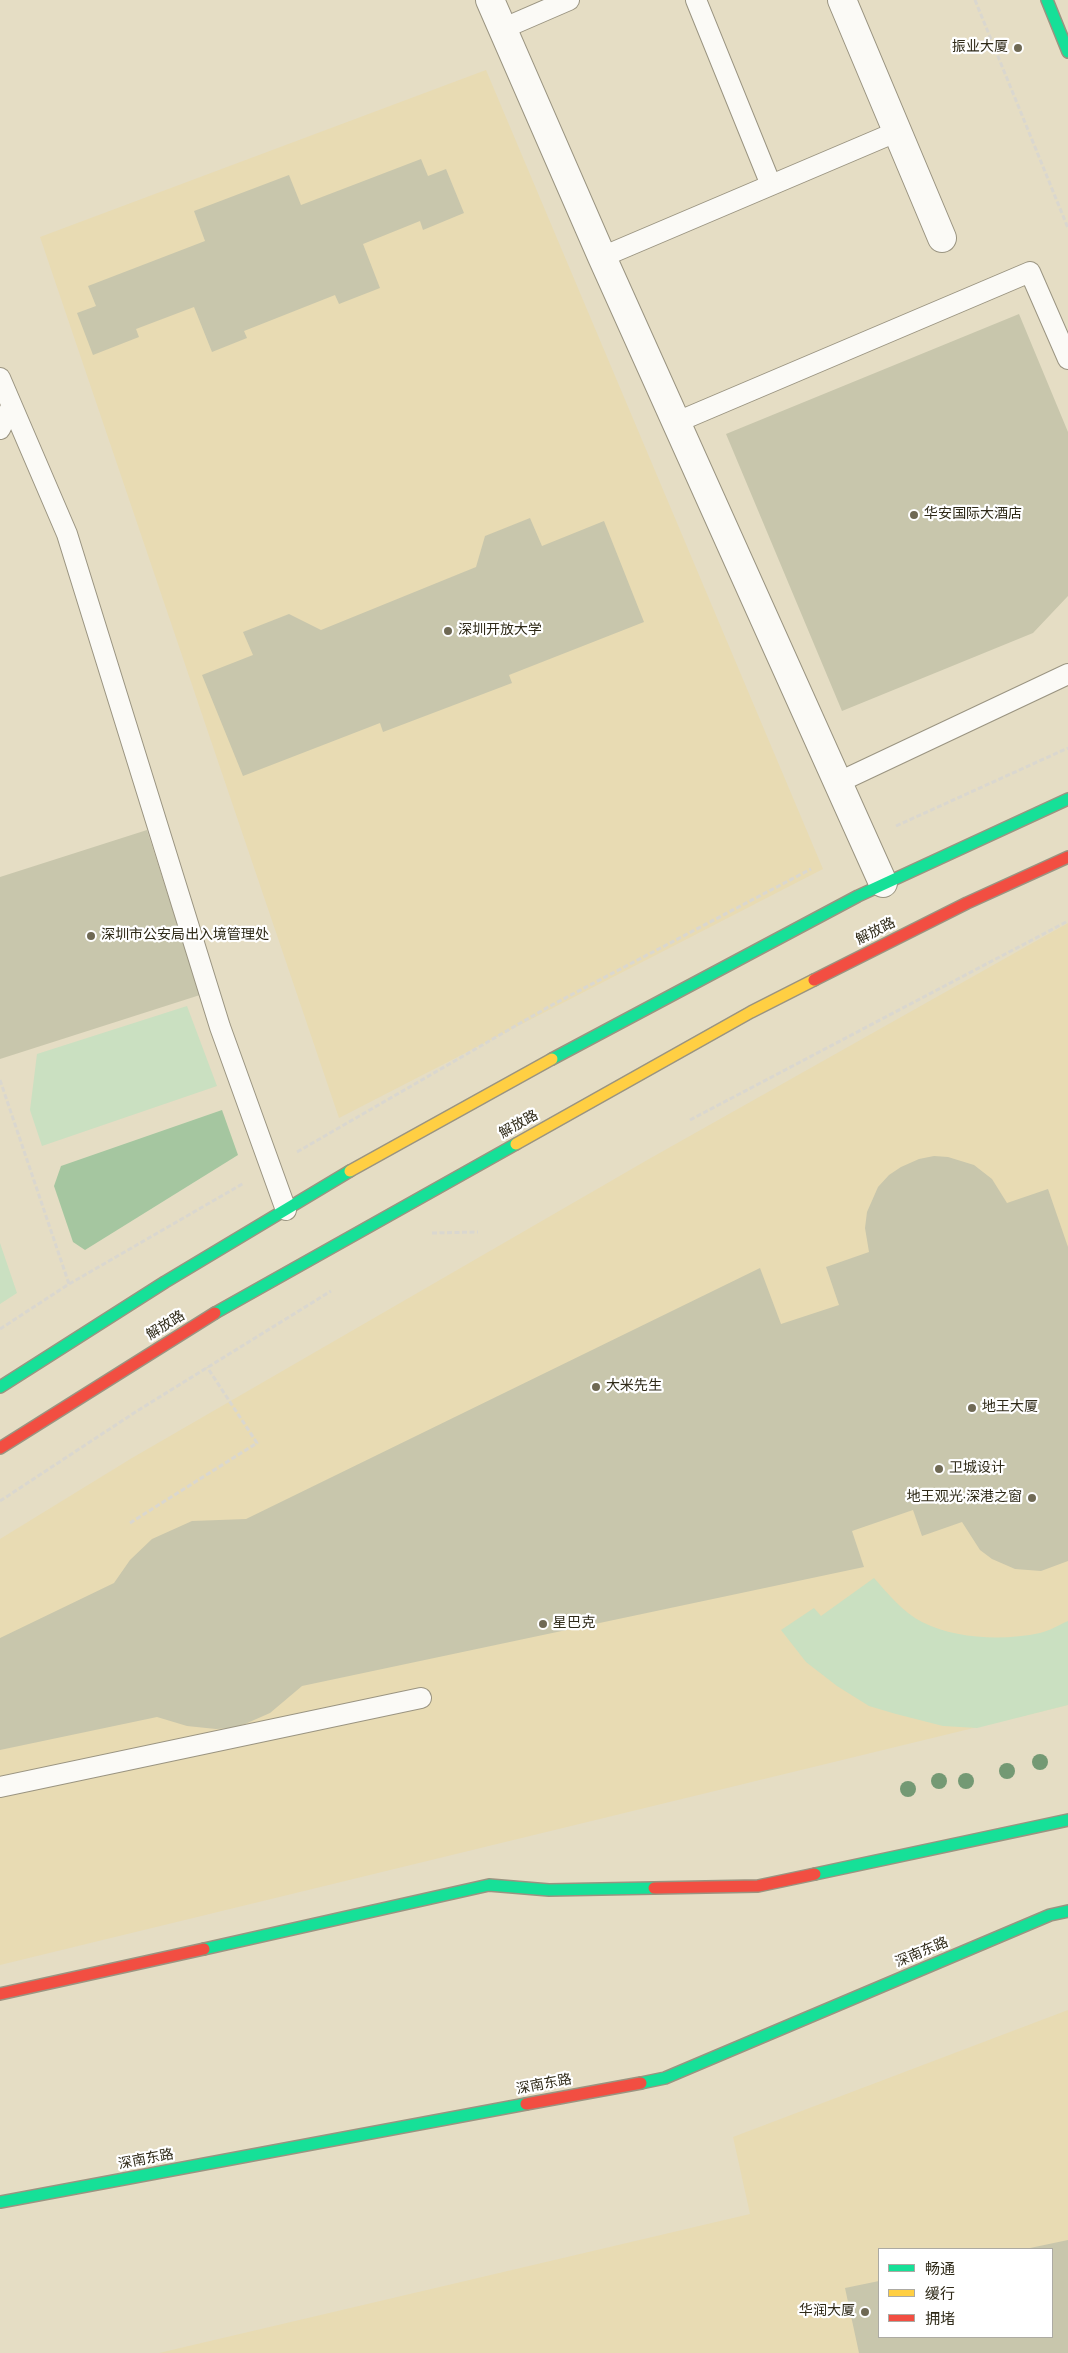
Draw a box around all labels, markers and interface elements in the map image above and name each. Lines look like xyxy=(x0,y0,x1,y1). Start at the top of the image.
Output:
place label: 振业大厦 xyxy=(952,40,1008,56)
marker: 振业大厦 xyxy=(1012,42,1024,54)
place label: 华安国际大酒店 xyxy=(924,507,1022,523)
marker: 华安国际大酒店 xyxy=(908,509,920,521)
place label: 深圳开放大学 xyxy=(458,623,542,639)
marker: 深圳开放大学 xyxy=(442,625,454,637)
street label: 解放路 xyxy=(853,915,899,949)
place label: 深圳市公安局出入境管理处 xyxy=(101,928,269,944)
marker: 深圳市公安局出入境管理处 xyxy=(85,930,97,942)
street label: 解放路 xyxy=(497,1107,541,1143)
street label: 解放路 xyxy=(144,1308,188,1344)
place label: 大米先生 xyxy=(606,1379,662,1395)
marker: 大米先生 xyxy=(590,1381,602,1393)
place label: 地王大厦 xyxy=(982,1400,1038,1416)
marker: 地王大厦 xyxy=(966,1402,978,1414)
place label: 卫城设计 xyxy=(949,1461,1005,1477)
marker: 卫城设计 xyxy=(933,1463,945,1475)
place label: 地王观光·深港之窗 xyxy=(907,1490,1022,1506)
marker: 地王观光·深港之窗 xyxy=(1026,1492,1038,1504)
place label: 星巴克 xyxy=(553,1616,595,1632)
marker: 星巴克 xyxy=(537,1618,549,1630)
street label: 深南东路 xyxy=(893,1934,951,1972)
street label: 深南东路 xyxy=(515,2071,573,2099)
street label: 深南东路 xyxy=(117,2146,175,2174)
legend xyxy=(878,2248,1053,2338)
text: 畅通 xyxy=(925,2259,955,2279)
text: 缓行 xyxy=(925,2284,955,2304)
place label: 华润大厦 xyxy=(799,2304,855,2320)
marker: 华润大厦 xyxy=(859,2306,871,2318)
text: 拥堵 xyxy=(925,2309,955,2329)

